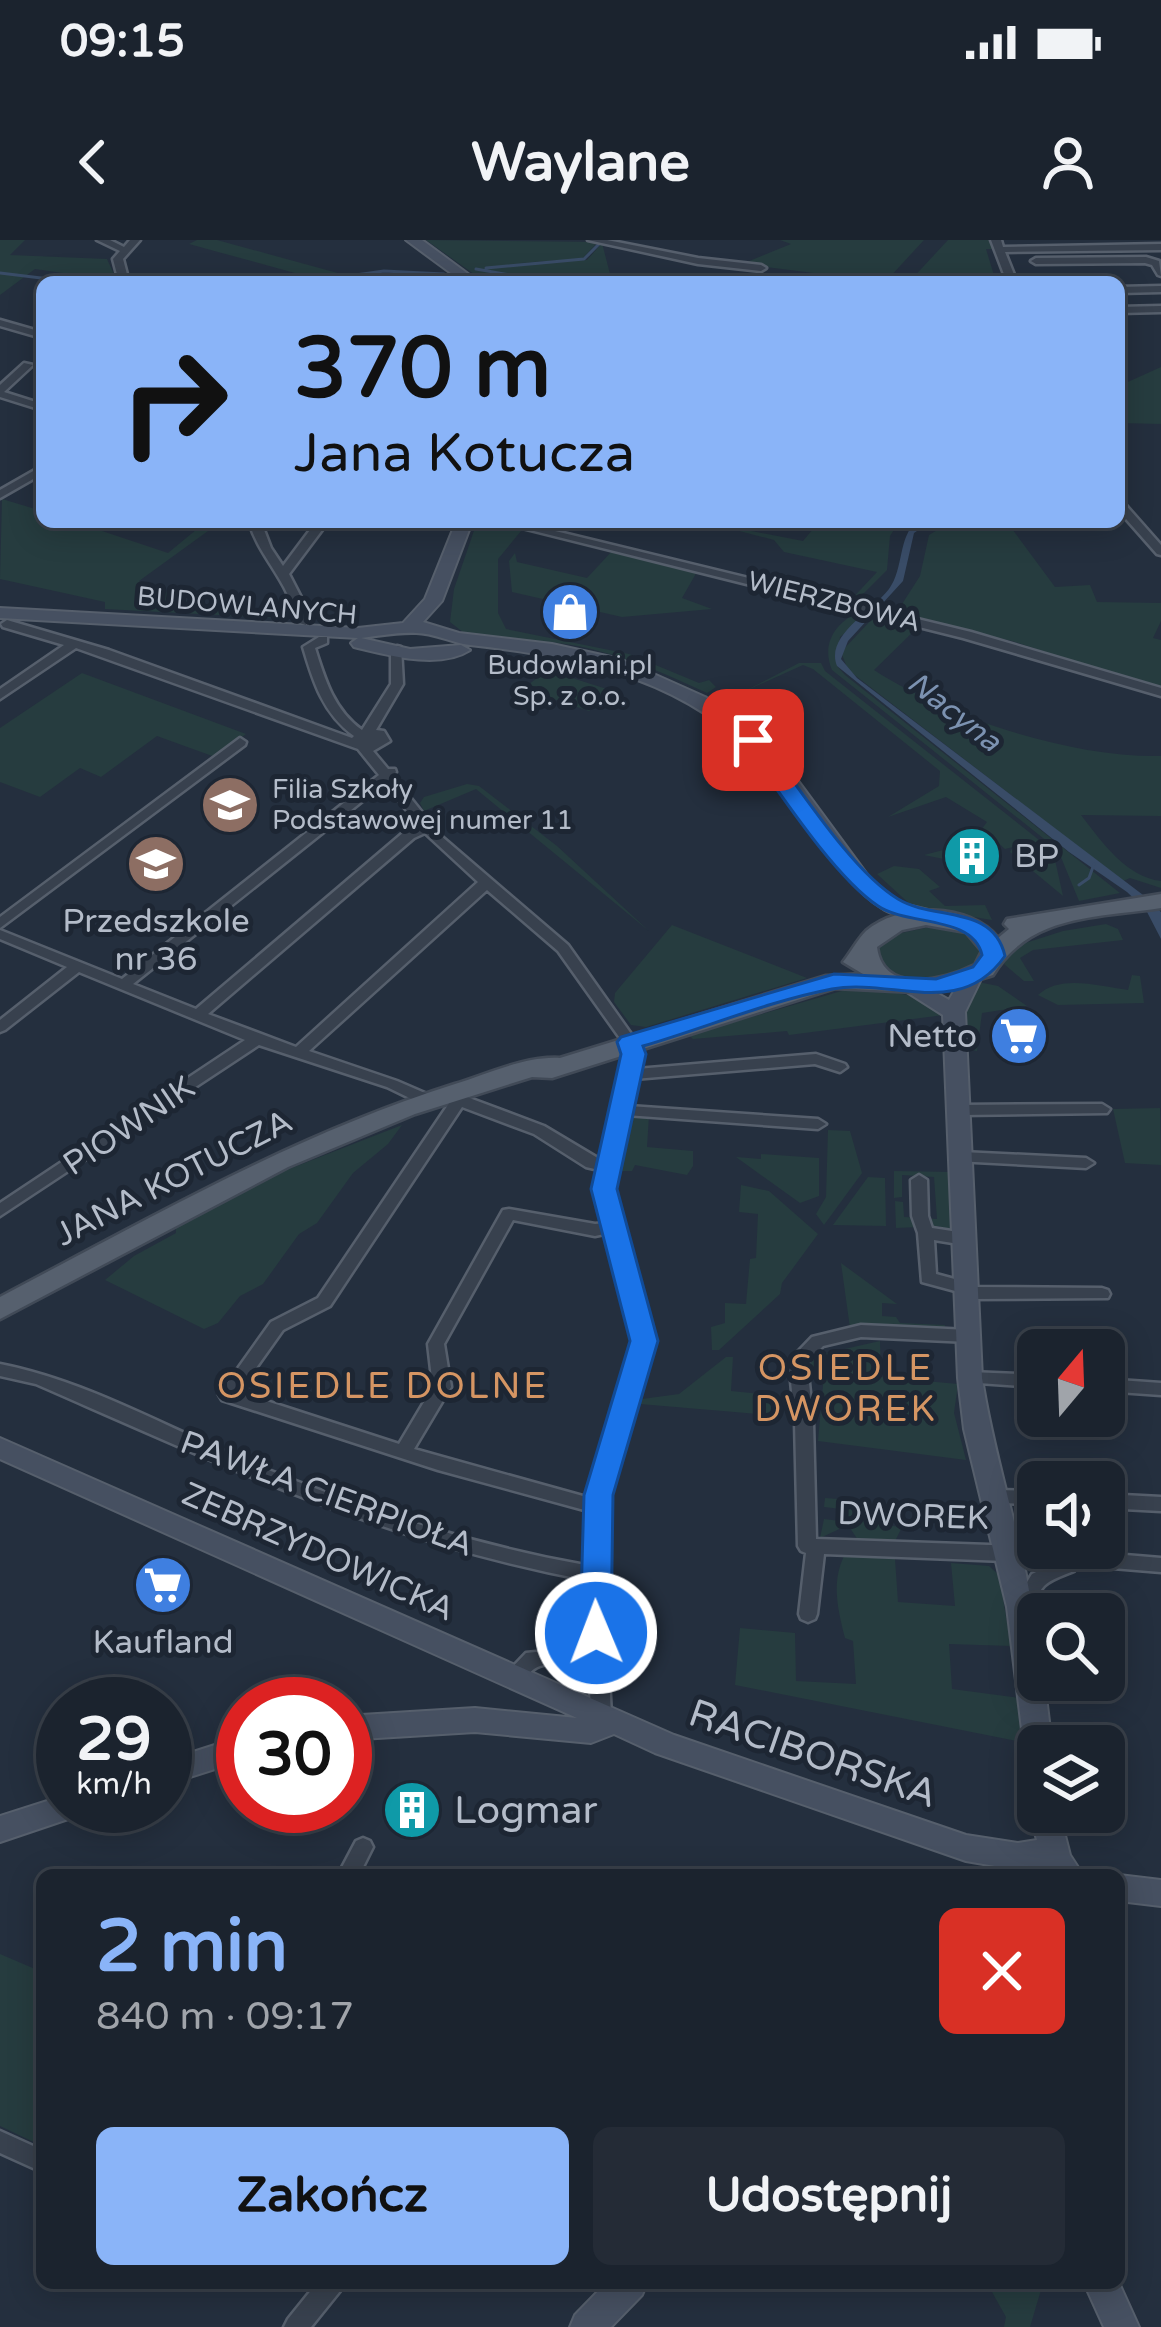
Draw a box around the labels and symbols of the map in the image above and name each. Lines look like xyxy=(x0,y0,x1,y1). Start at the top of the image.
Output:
street label: WIERZBOWA xyxy=(744,565,924,639)
street label: BUDOWLANYCH xyxy=(135,580,359,632)
shop icon: Budowlani.pl Sp. z o.o. xyxy=(539,581,601,643)
place label: Budowlani.pl Sp. z o.o. xyxy=(487,649,653,713)
water label: Nacyna xyxy=(900,664,1009,761)
pin xyxy=(702,689,804,791)
place label: Filia Szkoły Podstawowej numer 11 xyxy=(272,773,573,837)
school or university icon: Filia Szkoły Podstawowej numer 11 xyxy=(199,774,261,836)
building icon: BP xyxy=(941,825,1003,887)
school or university icon: Przedszkole nr 36 xyxy=(125,833,187,895)
place label: BP xyxy=(1014,837,1059,876)
place label: Przedszkole nr 36 xyxy=(62,902,250,979)
supermarket icon: Netto xyxy=(988,1005,1050,1067)
place label: Netto xyxy=(887,1017,977,1056)
street label: PIOWNIK xyxy=(56,1068,202,1184)
street label: JANA KOTUCZA xyxy=(49,1102,299,1254)
north arrow xyxy=(1017,1329,1125,1437)
district label: OSIEDLE DWOREK xyxy=(754,1347,938,1431)
district label: OSIEDLE DOLNE xyxy=(217,1365,549,1408)
street label: PAWŁA CIERPIOŁA xyxy=(175,1423,479,1565)
street label: ZEBRZYDOWICKA xyxy=(176,1474,460,1630)
street label: DWOREK xyxy=(837,1494,989,1538)
supermarket icon: Kaufland xyxy=(132,1554,194,1616)
position arrow xyxy=(533,1570,659,1696)
place label: Kaufland xyxy=(92,1623,234,1662)
speed limit sign: 30 xyxy=(216,1677,372,1833)
street label: RACIBORSKA xyxy=(683,1690,943,1818)
building icon: Logmar xyxy=(381,1779,443,1841)
place label: Logmar xyxy=(454,1787,598,1834)

